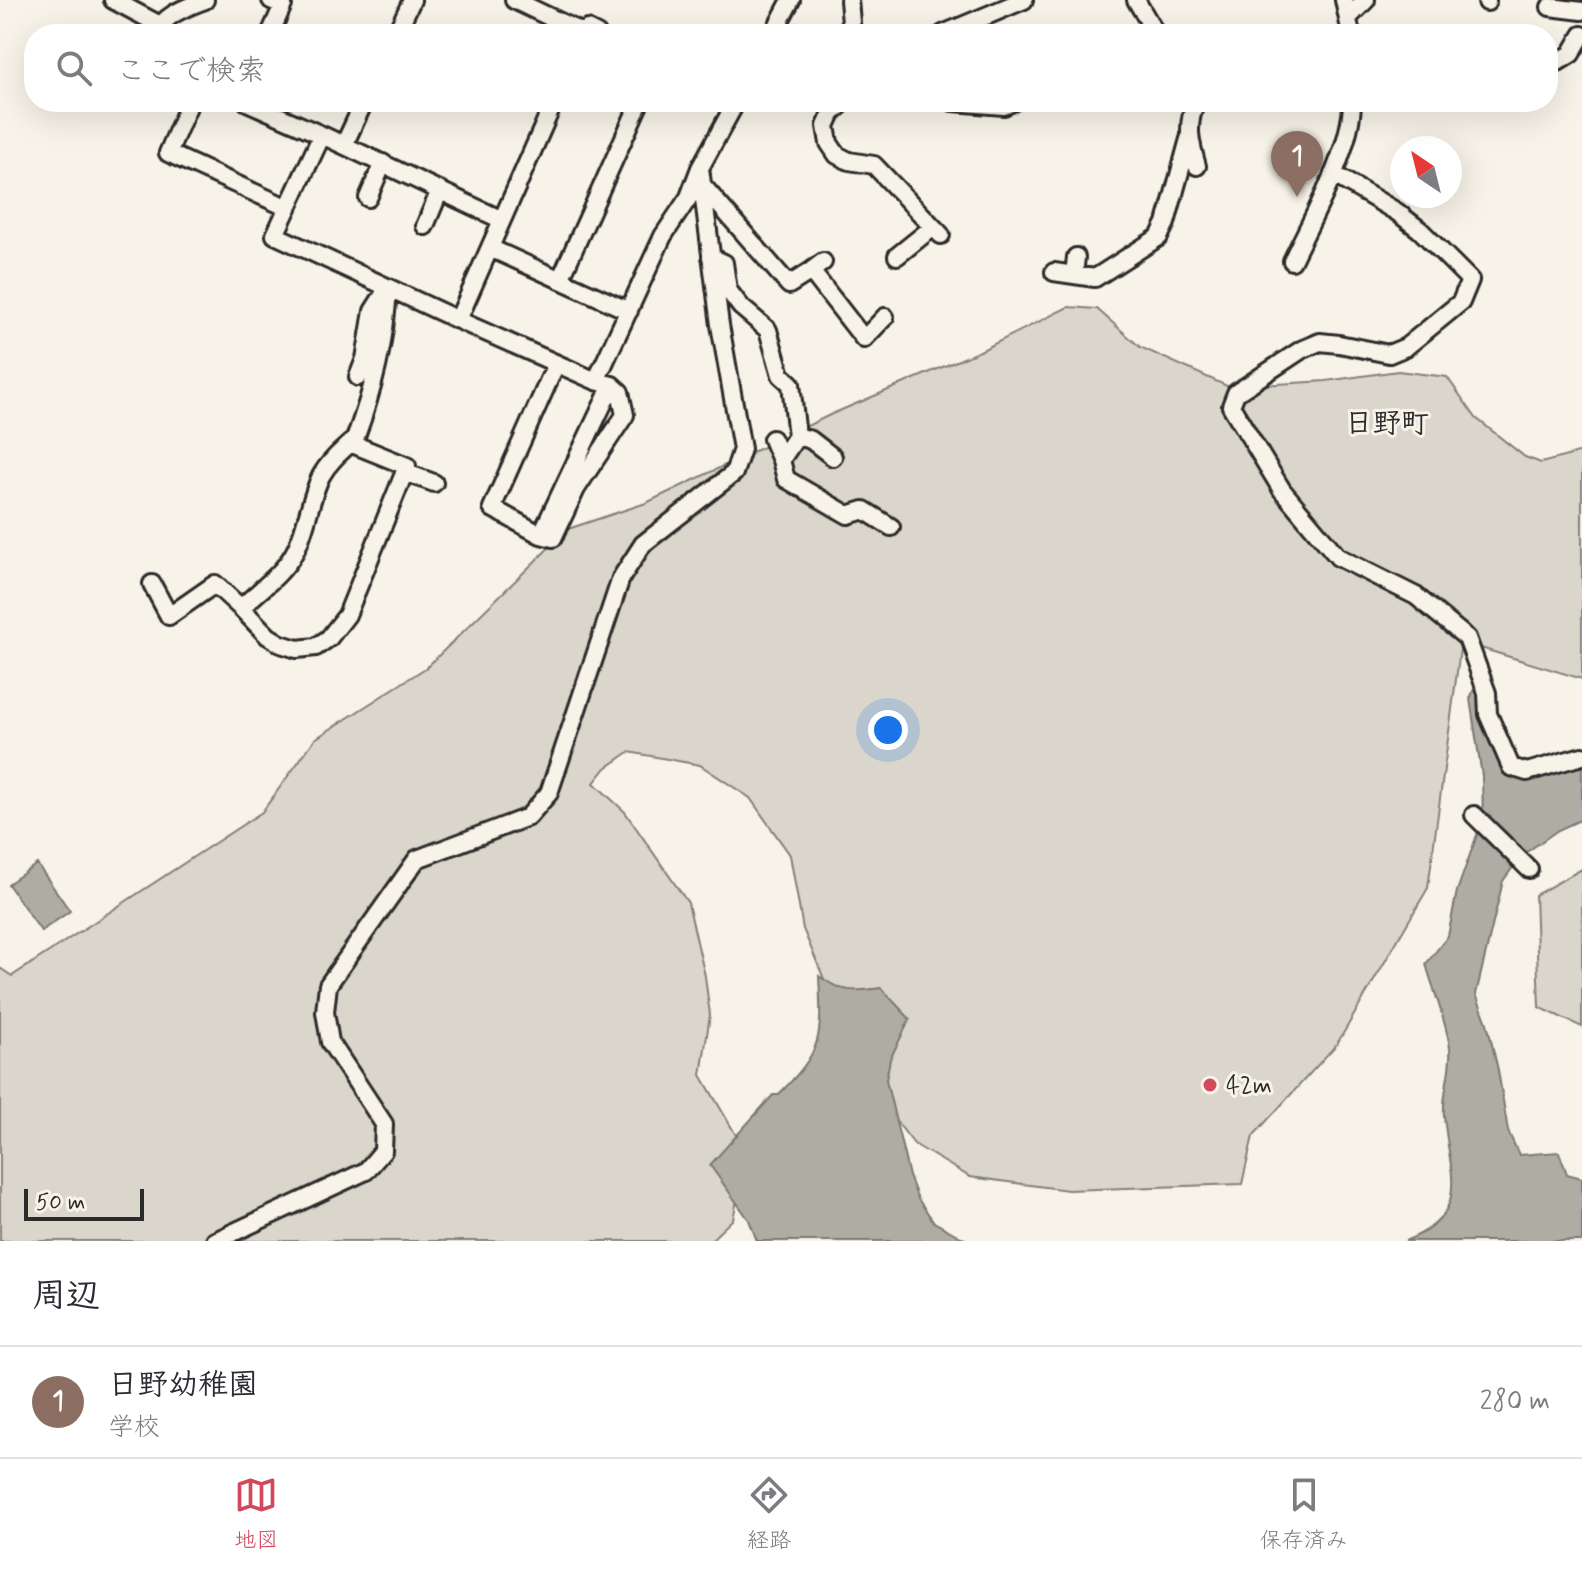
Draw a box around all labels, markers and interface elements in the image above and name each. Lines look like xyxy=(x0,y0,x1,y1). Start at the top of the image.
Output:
search box xyxy=(24,24,1558,112)
icon: search xyxy=(52,46,96,90)
text: ここで検索 xyxy=(116,52,266,91)
pin: 1 xyxy=(1271,131,1323,197)
north arrow xyxy=(1390,136,1462,208)
district label: 日野町 xyxy=(1345,406,1429,443)
your location xyxy=(868,710,908,750)
place label: 42m xyxy=(1226,1071,1272,1102)
marker: 42m xyxy=(1201,1076,1219,1094)
scale bar xyxy=(24,1185,144,1221)
text: 50 m xyxy=(36,1189,85,1217)
text: 周辺 xyxy=(32,1274,100,1319)
text: 日野幼稚園 xyxy=(108,1366,258,1405)
text: 1 xyxy=(52,1385,64,1419)
text: 280 m xyxy=(1480,1385,1550,1419)
text: 学校 xyxy=(108,1411,160,1445)
tab: 地図 xyxy=(234,1473,278,1555)
tab: 経路 xyxy=(747,1473,791,1555)
tab: 保存済み xyxy=(1260,1473,1348,1555)

